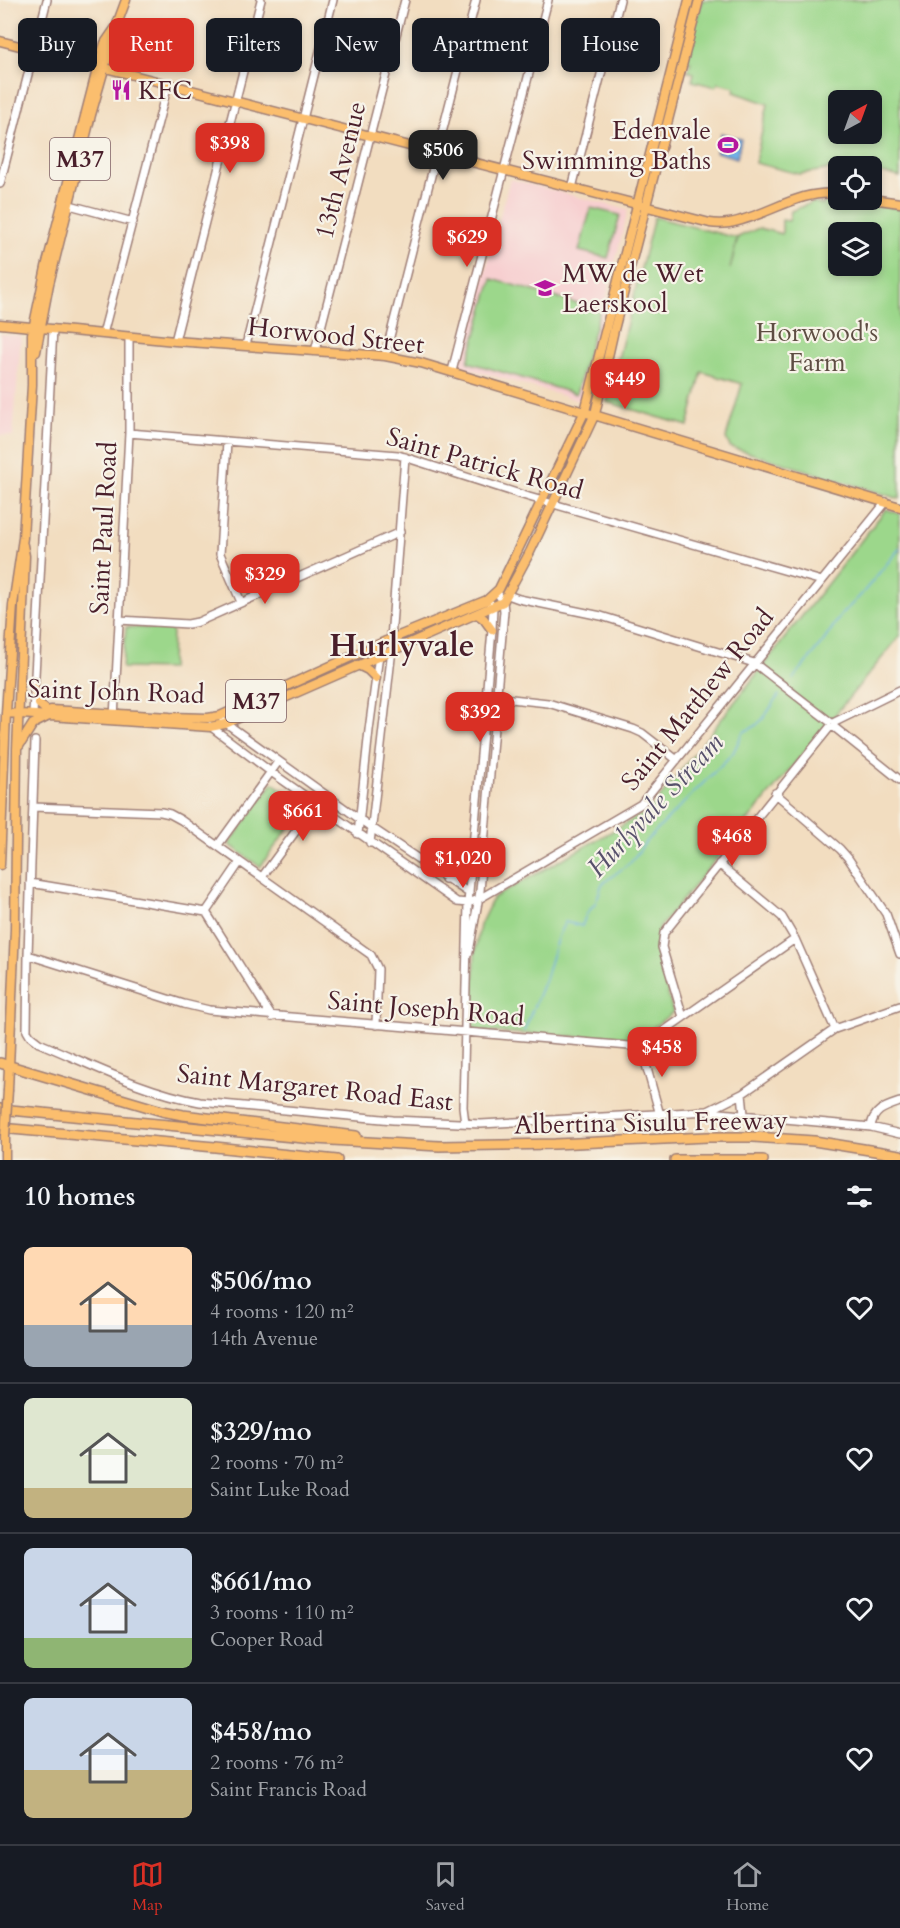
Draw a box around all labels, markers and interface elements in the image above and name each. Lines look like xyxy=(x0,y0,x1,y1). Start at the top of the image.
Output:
chip: Buy xyxy=(18,18,97,72)
chip: Rent xyxy=(109,18,194,72)
chip: Filters xyxy=(206,18,302,72)
chip: New xyxy=(314,18,400,72)
chip: Apartment xyxy=(412,18,549,72)
chip: House xyxy=(561,18,660,72)
place label: KFC xyxy=(138,73,192,108)
restaurant icon: KFC xyxy=(109,78,133,102)
north arrow xyxy=(828,90,882,144)
map controls xyxy=(828,90,882,276)
street label: 13th Avenue xyxy=(307,98,374,242)
place label: Edenvale Swimming Baths xyxy=(522,113,711,178)
pin: $398 xyxy=(194,123,266,174)
text: $398 xyxy=(210,129,250,156)
pin: $506 xyxy=(407,130,479,181)
sports icon: Edenvale Swimming Baths xyxy=(716,133,740,157)
text: $506 xyxy=(423,136,463,163)
road number: M37 xyxy=(50,138,110,180)
button: locate xyxy=(828,156,882,210)
pin: $629 xyxy=(431,217,503,268)
button: layers xyxy=(828,222,882,276)
text: $629 xyxy=(447,223,487,250)
place label: MW de Wet Laerskool xyxy=(562,256,704,321)
school or university icon: MW de Wet Laerskool xyxy=(533,276,557,300)
street label: Horwood Street xyxy=(246,309,426,362)
park label: Horwood's Farm xyxy=(756,315,878,380)
pin: $449 xyxy=(589,359,661,410)
text: $449 xyxy=(605,365,645,392)
street label: Saint Patrick Road xyxy=(382,419,587,508)
street label: Saint Paul Road xyxy=(81,440,126,615)
pin: $329 xyxy=(229,554,301,605)
text: $329 xyxy=(245,560,285,587)
street label: Saint Matthew Road xyxy=(613,601,782,798)
district label: Hurlyvale xyxy=(329,624,475,668)
street label: Saint John Road xyxy=(27,671,205,712)
road number: M37 xyxy=(226,680,286,722)
pin: $392 xyxy=(444,692,516,743)
text: $392 xyxy=(460,698,500,725)
water label: Hurlyvale Stream xyxy=(579,725,732,886)
pin: $661 xyxy=(267,791,339,842)
text: $661 xyxy=(283,797,323,824)
pin: $468 xyxy=(696,816,768,867)
text: $468 xyxy=(712,822,752,849)
pin: $1,020 xyxy=(414,838,512,889)
text: $1,020 xyxy=(434,844,492,871)
street label: Saint Joseph Road xyxy=(326,982,526,1035)
pin: $458 xyxy=(626,1027,698,1078)
text: $458 xyxy=(642,1033,682,1060)
street label: Saint Margaret Road East xyxy=(175,1056,455,1119)
street label: Albertina Sisulu Freeway xyxy=(514,1103,788,1142)
text: 10 homes xyxy=(24,1179,135,1214)
icon: filters xyxy=(843,1180,876,1213)
text: $506/mo xyxy=(210,1263,312,1298)
icon: home xyxy=(72,1271,144,1343)
icon: heart xyxy=(843,1291,876,1324)
text: 4 rooms · 120 m² xyxy=(210,1298,354,1325)
text: 14th Avenue xyxy=(210,1325,318,1352)
text: $329/mo xyxy=(210,1414,312,1449)
icon: home xyxy=(72,1422,144,1494)
icon: heart xyxy=(843,1442,876,1475)
text: 2 rooms · 70 m² xyxy=(210,1449,343,1476)
text: Saint Luke Road xyxy=(210,1476,350,1503)
text: $661/mo xyxy=(210,1564,312,1599)
icon: home xyxy=(72,1572,144,1644)
icon: heart xyxy=(843,1592,876,1625)
text: 3 rooms · 110 m² xyxy=(210,1599,354,1626)
text: Cooper Road xyxy=(210,1626,323,1653)
text: $458/mo xyxy=(210,1714,312,1749)
icon: home xyxy=(72,1722,144,1794)
icon: heart xyxy=(843,1742,876,1775)
text: 2 rooms · 76 m² xyxy=(210,1749,343,1776)
text: Saint Francis Road xyxy=(210,1776,367,1803)
tab: Map xyxy=(131,1858,164,1916)
tab: Saved xyxy=(426,1858,464,1916)
tab: Home xyxy=(726,1858,769,1916)

